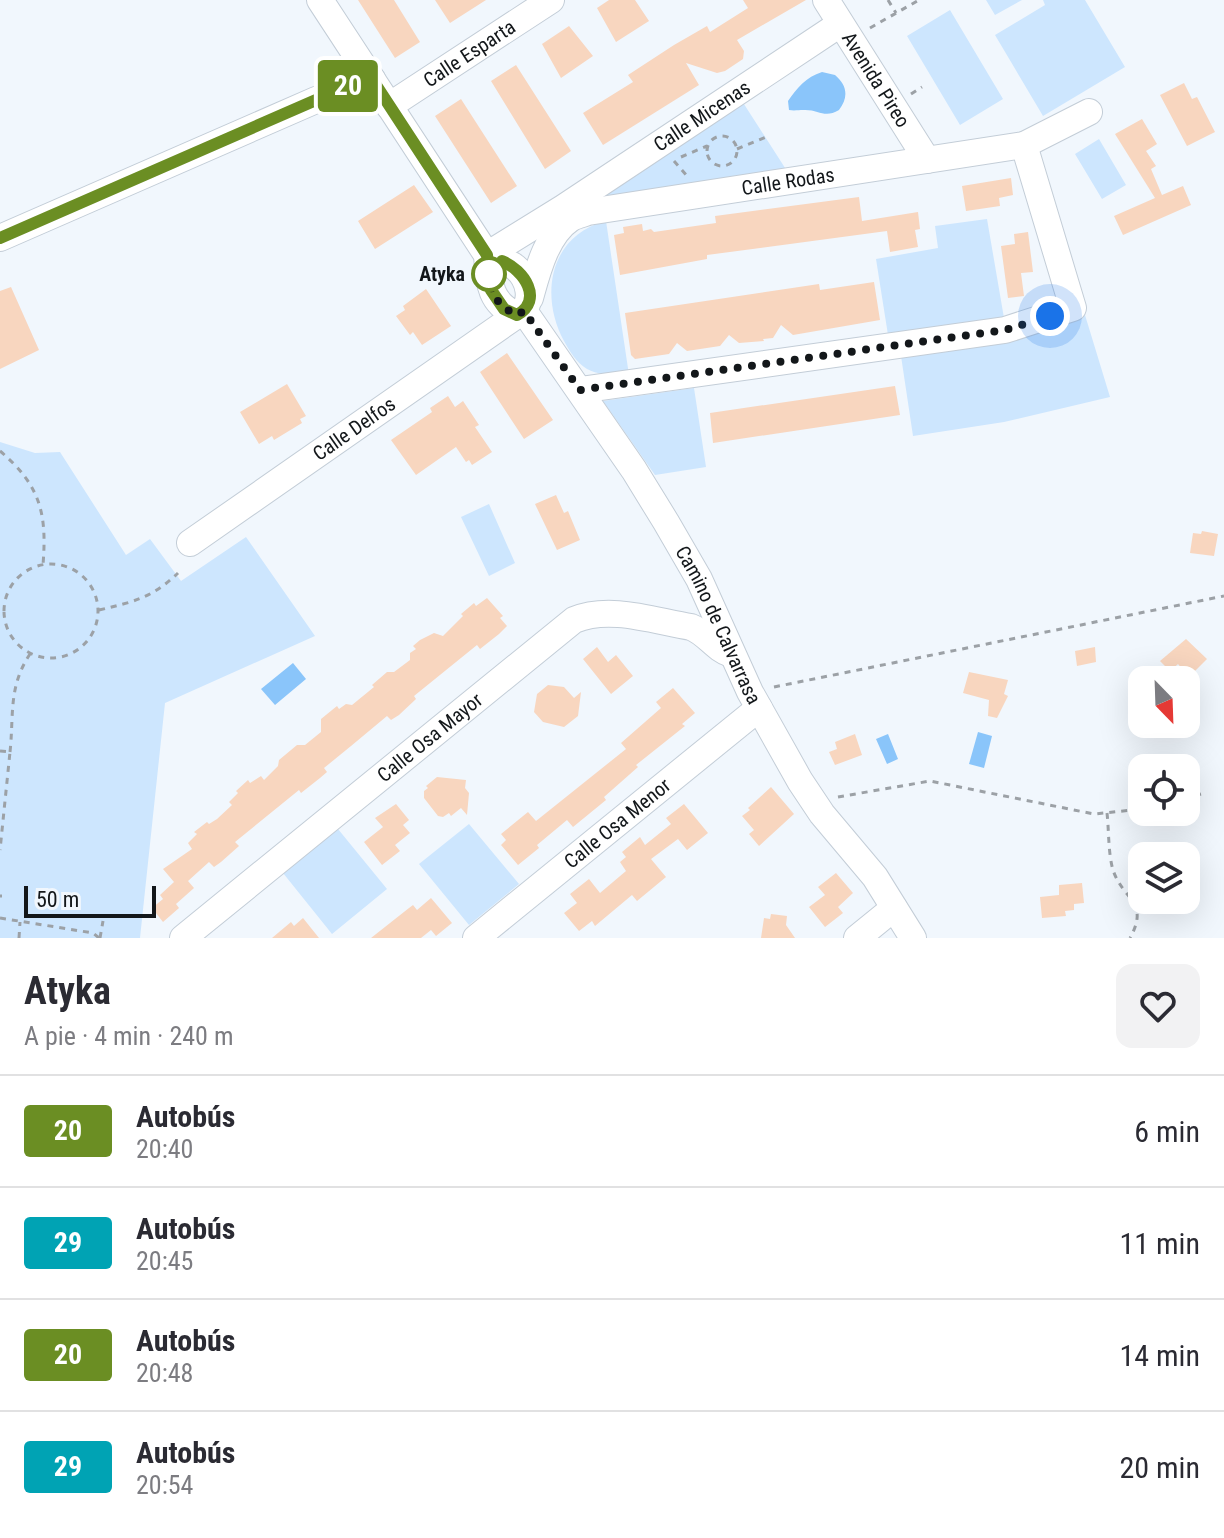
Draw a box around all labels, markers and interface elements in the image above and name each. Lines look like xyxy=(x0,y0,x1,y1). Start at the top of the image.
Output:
street label: Calle Esparta xyxy=(419,15,520,92)
street label: Avenida Pireo xyxy=(837,27,915,132)
line badge: 20 xyxy=(312,60,384,112)
text: 20 xyxy=(334,69,362,102)
street label: Calle Micenas xyxy=(649,75,755,156)
street label: Calle Rodas xyxy=(740,162,836,200)
marker: Atyka xyxy=(472,257,506,291)
place label: Atyka xyxy=(419,262,465,286)
your location xyxy=(1030,296,1070,336)
street label: Calle Delfos xyxy=(308,392,400,466)
street label: Camino de Calvarrasa xyxy=(670,541,766,708)
north arrow xyxy=(1128,666,1200,738)
map controls xyxy=(1128,666,1200,914)
street label: Calle Osa Mayor xyxy=(372,688,487,787)
button: locate xyxy=(1128,754,1200,826)
street label: Calle Osa Menor xyxy=(559,773,675,873)
button: layers xyxy=(1128,842,1200,914)
scale bar xyxy=(24,882,156,918)
text: 50 m xyxy=(36,887,79,912)
button: heart xyxy=(1116,964,1200,1048)
text: Atyka xyxy=(24,969,111,1013)
text: A pie · 4 min · 240 m xyxy=(24,1021,233,1051)
text: Autobús xyxy=(136,1099,235,1134)
text: 20 xyxy=(54,1114,82,1147)
text: 6 min xyxy=(1134,1114,1200,1149)
text: 20:40 xyxy=(136,1134,193,1164)
text: Autobús xyxy=(136,1211,235,1246)
text: 29 xyxy=(54,1226,82,1259)
text: 11 min xyxy=(1119,1226,1200,1261)
text: 20:45 xyxy=(136,1246,193,1276)
text: Autobús xyxy=(136,1323,235,1358)
text: 20 xyxy=(54,1338,82,1371)
text: 14 min xyxy=(1119,1338,1200,1373)
text: 20:48 xyxy=(136,1358,193,1388)
text: Autobús xyxy=(136,1435,235,1470)
text: 29 xyxy=(54,1450,82,1483)
text: 20 min xyxy=(1119,1450,1200,1485)
text: 20:54 xyxy=(136,1470,193,1500)

